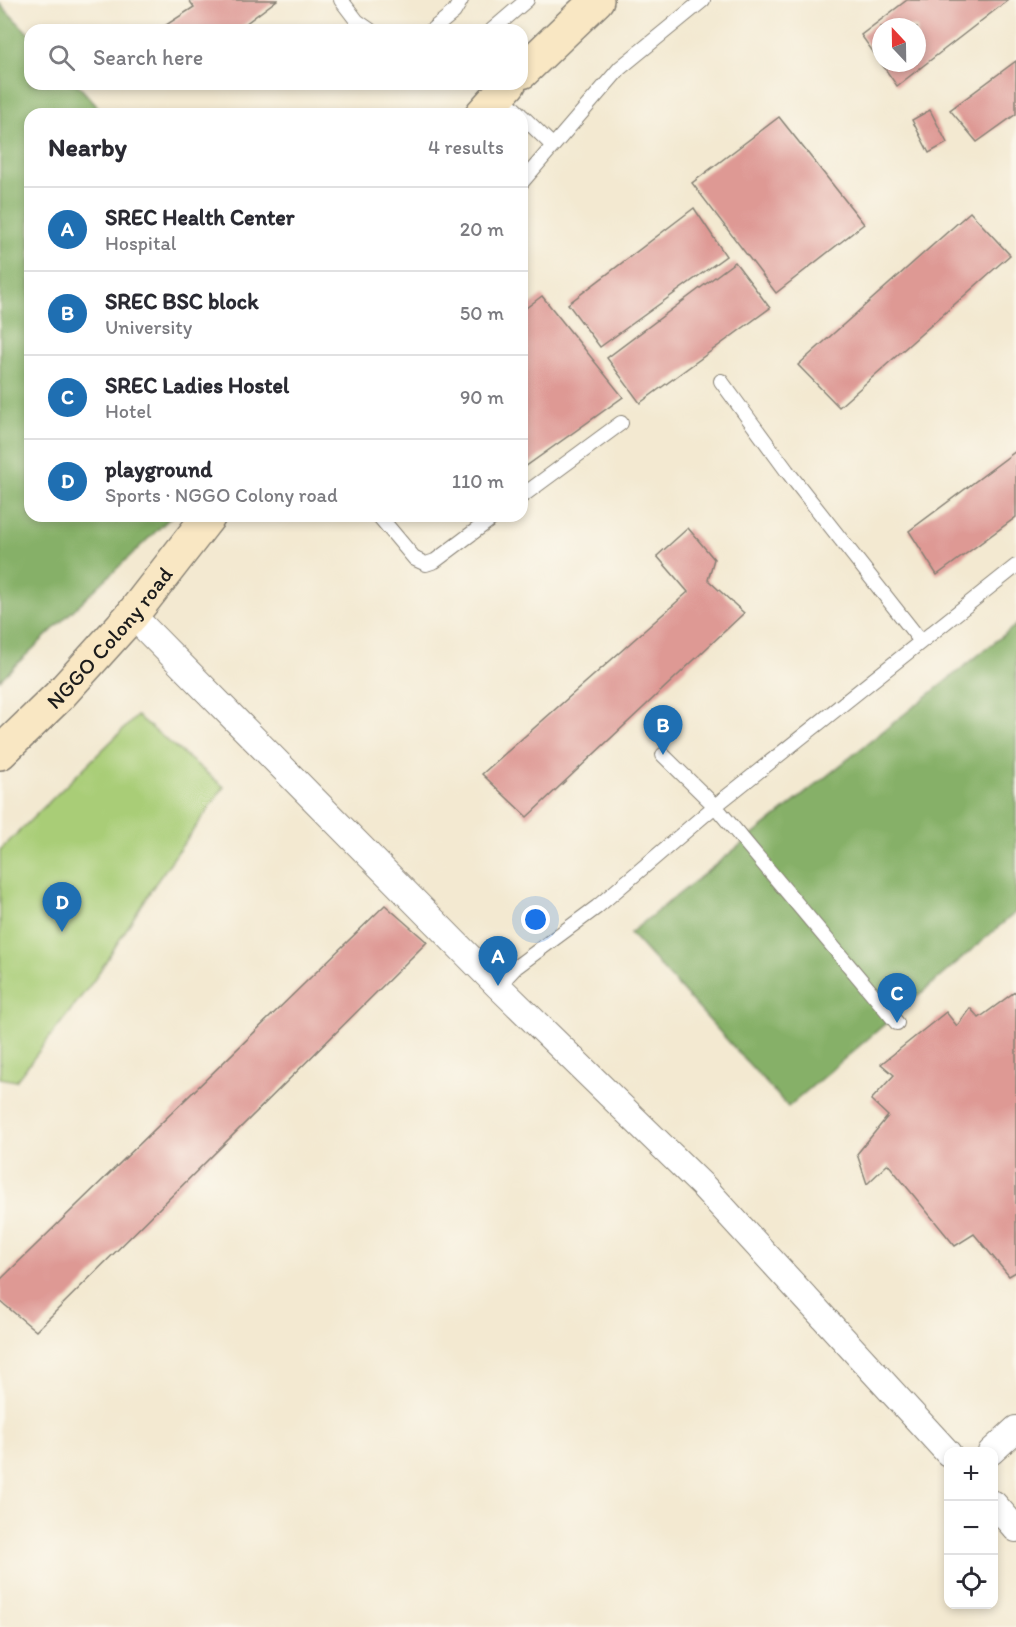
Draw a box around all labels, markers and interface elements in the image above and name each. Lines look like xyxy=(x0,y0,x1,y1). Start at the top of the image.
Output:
north arrow xyxy=(872,18,926,72)
search box xyxy=(24,24,528,90)
icon: search xyxy=(45,41,78,74)
text: Search here xyxy=(93,44,203,71)
text: Nearby xyxy=(48,131,127,163)
text: 4 results xyxy=(428,135,504,159)
text: SREC Health Center xyxy=(105,204,295,231)
text: A xyxy=(61,217,74,241)
text: 20 m xyxy=(460,217,504,241)
text: Hospital xyxy=(105,231,177,255)
text: SREC BSC block xyxy=(105,288,259,315)
text: B xyxy=(61,301,74,325)
text: 50 m xyxy=(460,301,504,325)
text: University xyxy=(105,315,192,339)
text: SREC Ladies Hostel xyxy=(105,372,289,399)
text: C xyxy=(61,385,74,409)
text: 90 m xyxy=(460,385,504,409)
text: Hotel xyxy=(105,399,152,423)
text: playground xyxy=(105,456,212,483)
text: D xyxy=(61,469,74,493)
text: 110 m xyxy=(452,469,504,493)
text: Sports · NGGO Colony road xyxy=(105,483,338,507)
street label: NGGO Colony road xyxy=(41,561,178,715)
pin: B xyxy=(644,706,682,755)
pin: D xyxy=(42,882,82,932)
your location xyxy=(521,905,550,934)
pin: A xyxy=(478,936,518,986)
pin: C xyxy=(878,974,916,1023)
map controls xyxy=(944,1447,998,1609)
button: + xyxy=(944,1447,998,1501)
button: − xyxy=(944,1501,998,1555)
button: locate xyxy=(944,1555,998,1609)

